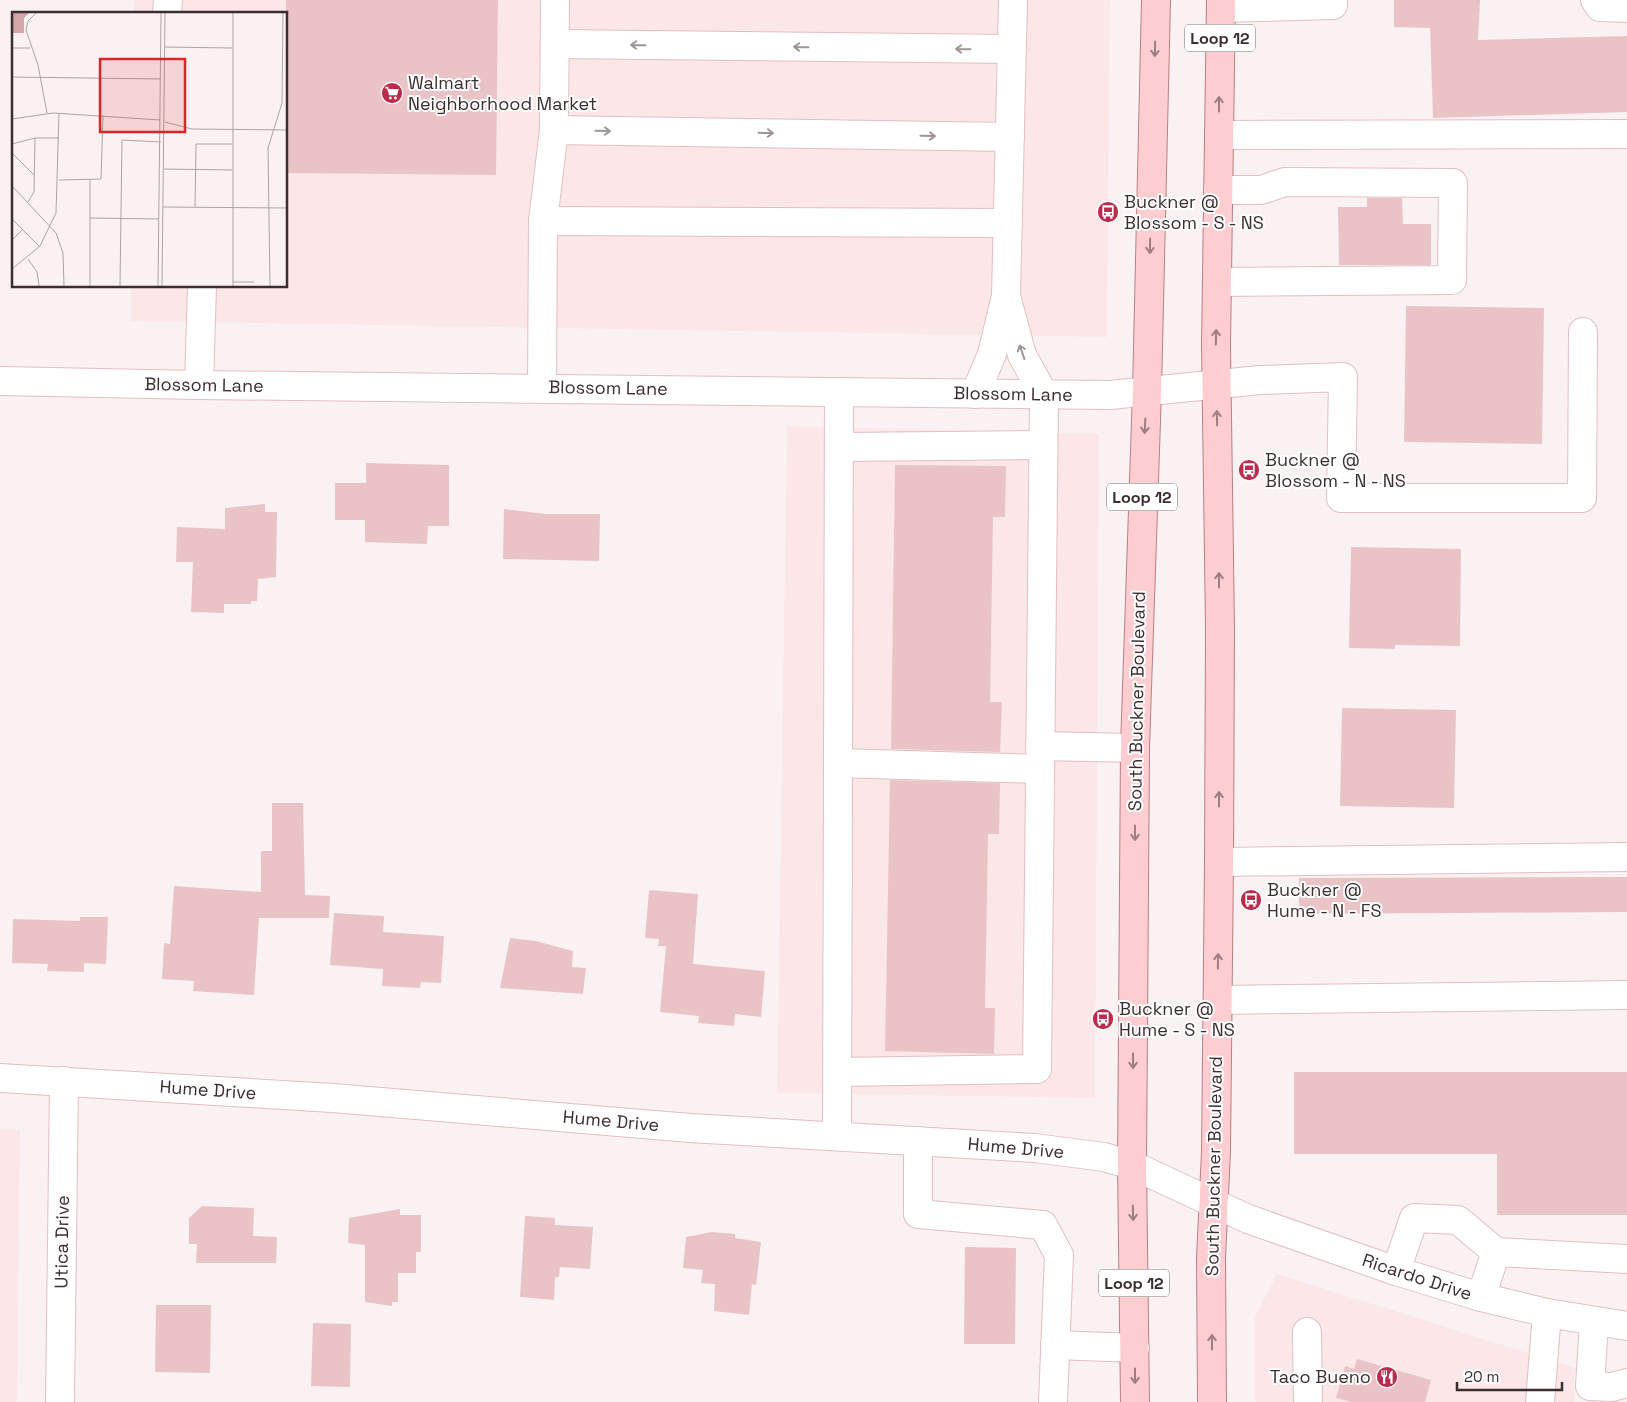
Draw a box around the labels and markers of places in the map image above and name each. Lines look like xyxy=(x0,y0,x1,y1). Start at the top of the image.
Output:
place label: Walmart Neighborhood Market xyxy=(408,71,597,115)
supermarket icon: Walmart Neighborhood Market xyxy=(380,81,404,105)
place label: Buckner @ Blossom - S - NS xyxy=(1124,190,1264,234)
bus stop icon: Buckner @ Blossom - S - NS xyxy=(1096,200,1120,224)
place label: Buckner @ Blossom - N - NS xyxy=(1265,448,1406,492)
bus stop icon: Buckner @ Blossom - N - NS xyxy=(1237,458,1261,482)
place label: Buckner @ Hume - N - FS xyxy=(1267,878,1381,922)
bus stop icon: Buckner @ Hume - N - FS xyxy=(1239,888,1263,912)
place label: Buckner @ Hume - S - NS xyxy=(1119,997,1235,1041)
bus stop icon: Buckner @ Hume - S - NS xyxy=(1091,1007,1115,1031)
place label: Taco Bueno xyxy=(1270,1365,1371,1388)
restaurant icon: Taco Bueno xyxy=(1375,1365,1399,1389)

